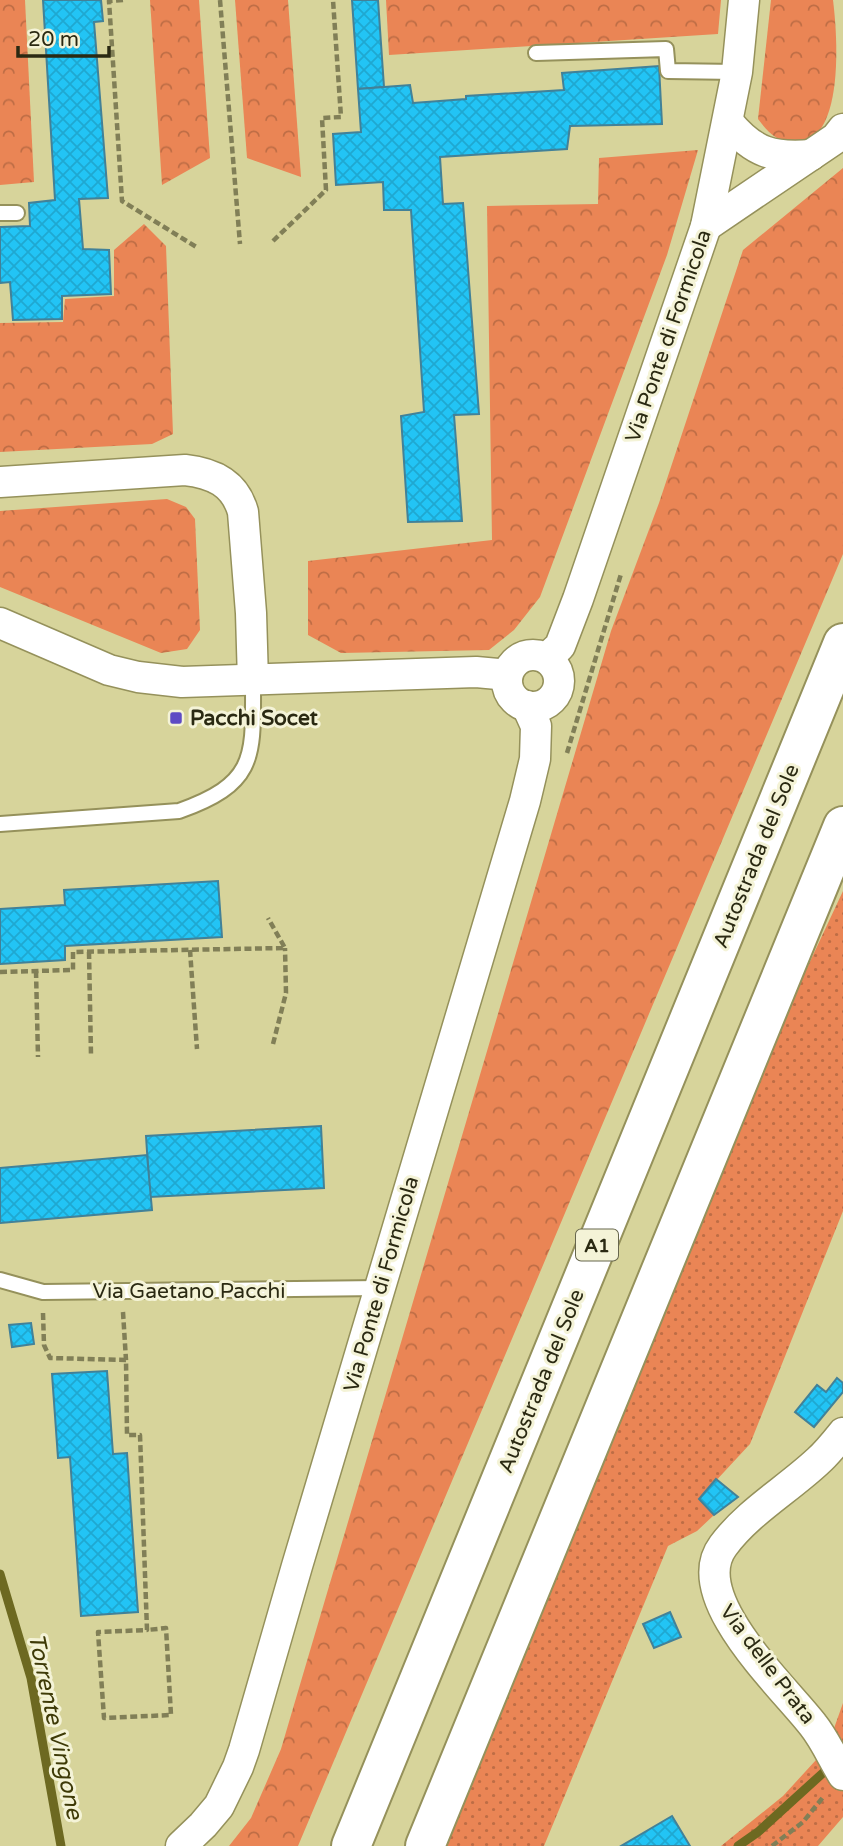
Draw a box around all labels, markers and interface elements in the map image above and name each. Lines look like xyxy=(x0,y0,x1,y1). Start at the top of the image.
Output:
scale bar xyxy=(18,14,108,58)
text: 20 m xyxy=(28,27,79,52)
street label: Via Ponte di Formicola xyxy=(620,227,717,446)
place label: Pacchi Socet xyxy=(190,706,318,731)
marker: Pacchi Socet xyxy=(168,710,184,726)
street label: Autostrada del Sole xyxy=(708,761,805,952)
street label: Via Ponte di Formicola xyxy=(339,1173,424,1395)
road number: A1 xyxy=(576,1230,618,1260)
street label: Via Gaetano Pacchi xyxy=(93,1279,285,1304)
street label: Autostrada del Sole xyxy=(493,1286,590,1477)
street label: Via delle Prata xyxy=(715,1600,821,1729)
water label: Torrente Vingone xyxy=(22,1631,89,1824)

